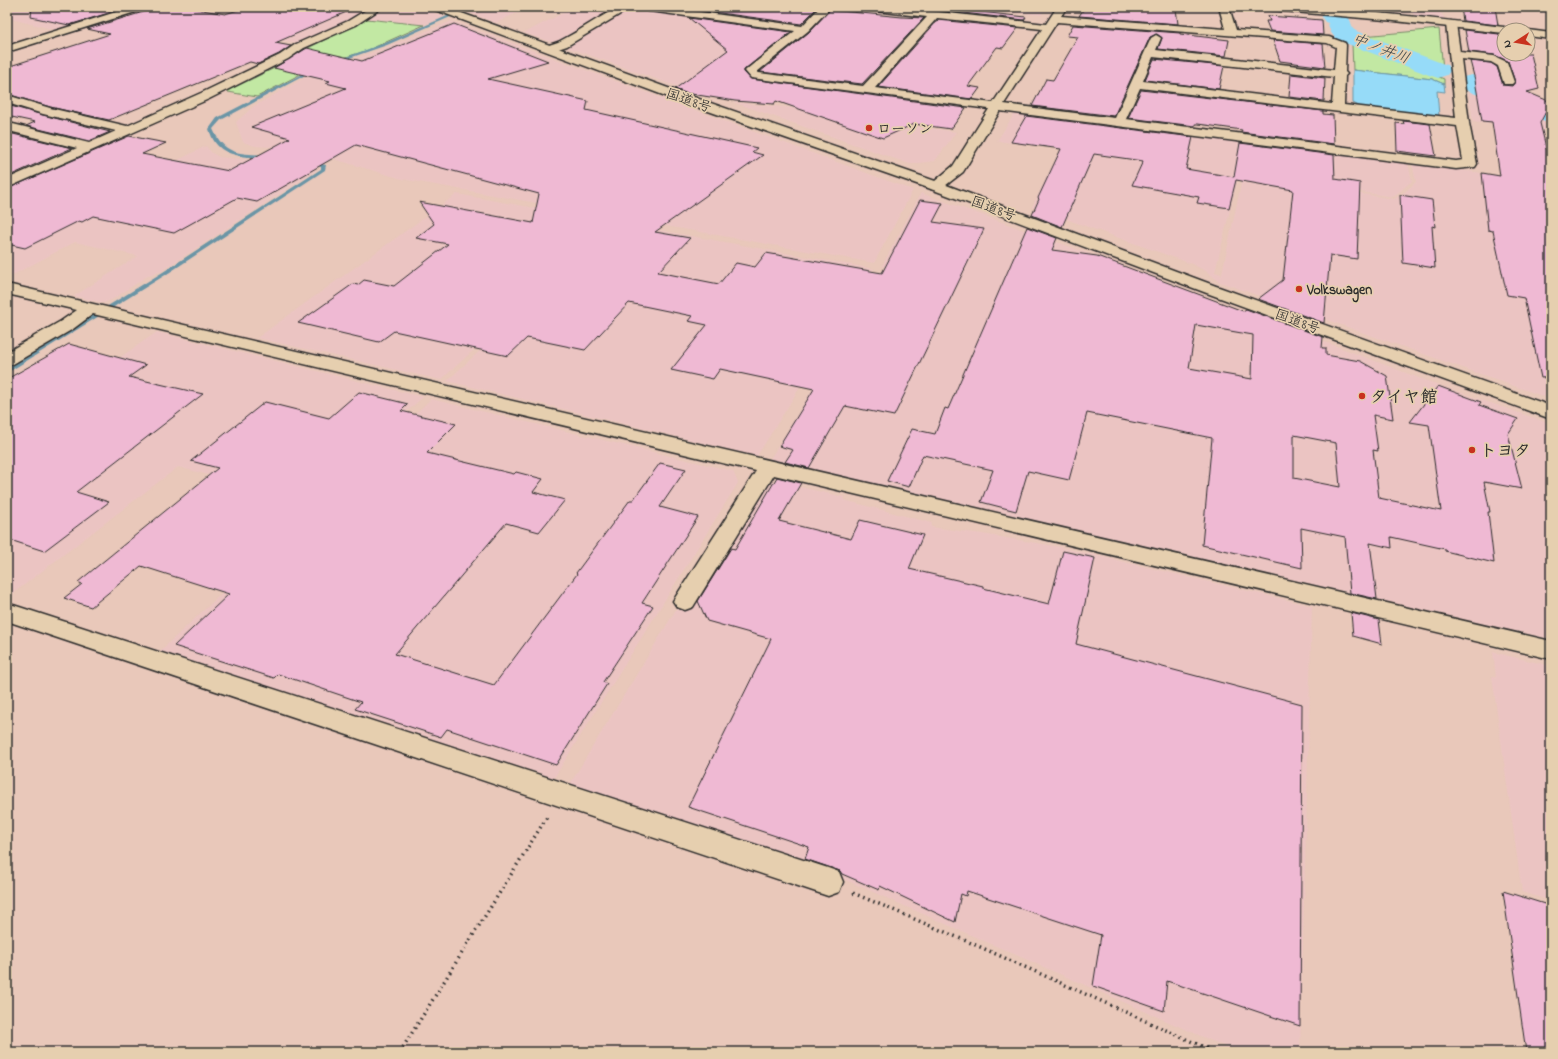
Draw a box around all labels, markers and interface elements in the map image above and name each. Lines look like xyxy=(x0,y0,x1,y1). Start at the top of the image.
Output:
north arrow xyxy=(1496,22,1536,62)
water label: 中ノ井川 xyxy=(1349,28,1413,70)
text: N xyxy=(1499,39,1516,49)
street label: 国道8号 xyxy=(663,84,714,119)
place label: ローソン xyxy=(877,119,933,140)
marker: ローソン xyxy=(864,123,874,133)
street label: 国道8号 xyxy=(968,191,1019,227)
place label: Volkswagen xyxy=(1306,280,1372,303)
marker: Volkswagen xyxy=(1294,284,1304,294)
street label: 国道8号 xyxy=(1272,304,1323,340)
place label: タイヤ館 xyxy=(1370,385,1437,410)
marker: タイヤ館 xyxy=(1357,391,1367,401)
place label: トヨタ xyxy=(1480,439,1531,464)
marker: トヨタ xyxy=(1467,445,1477,455)

